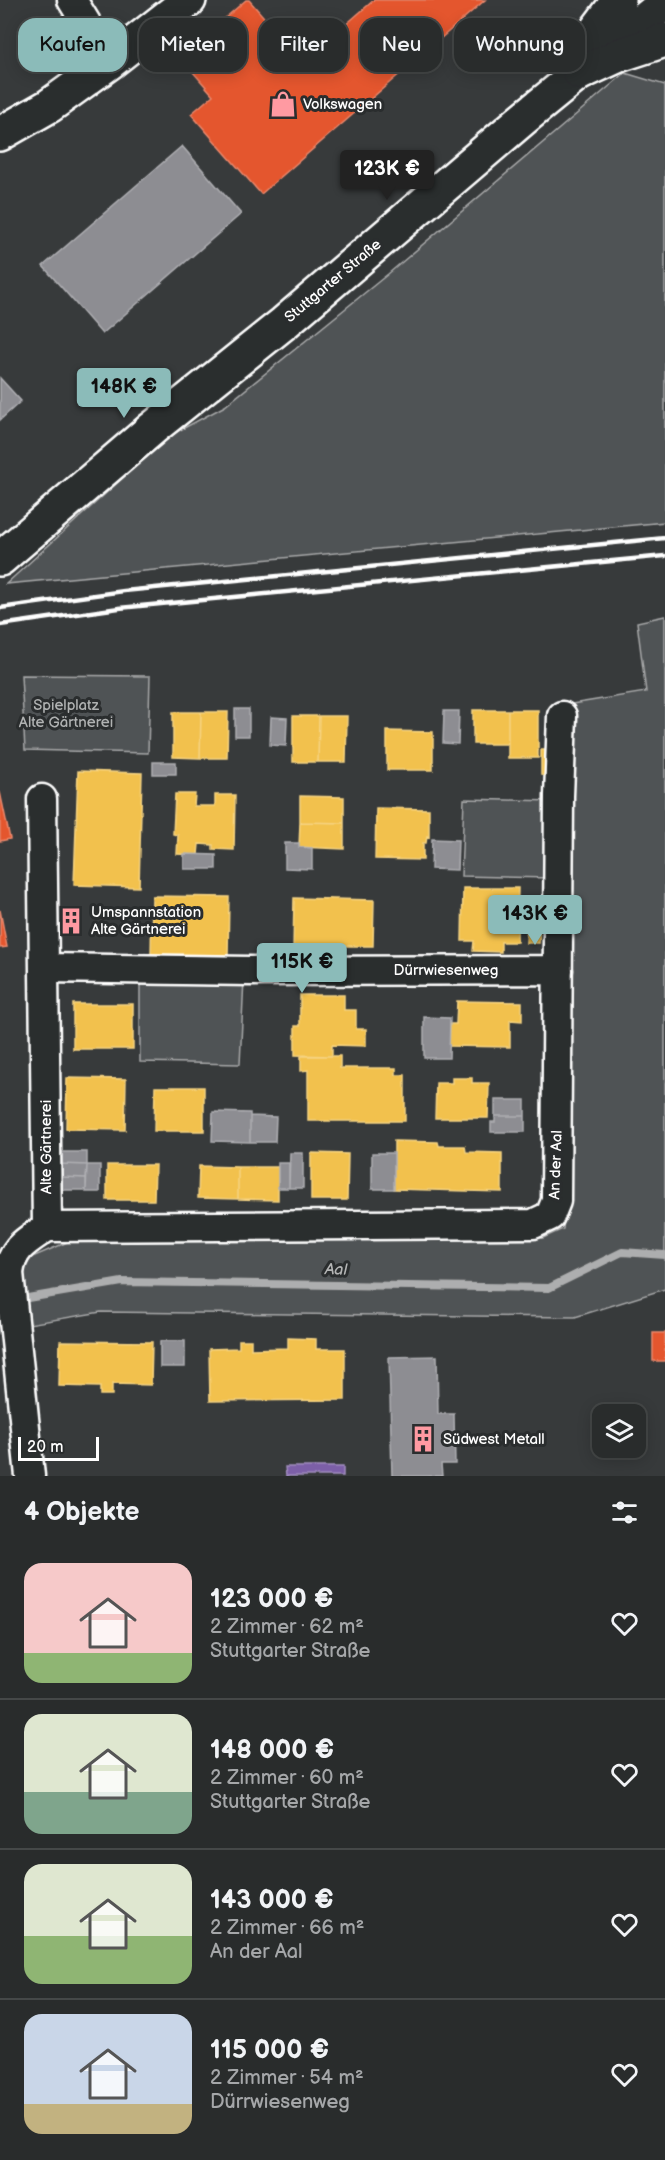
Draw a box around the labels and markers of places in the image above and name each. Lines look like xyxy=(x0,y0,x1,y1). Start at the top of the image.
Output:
shop icon: Volkswagen xyxy=(268,89,298,119)
place label: Volkswagen xyxy=(303,95,382,114)
pin: 123K € xyxy=(338,150,436,201)
pin: 148K € xyxy=(75,368,173,419)
pin: 143K € xyxy=(486,895,584,946)
place label: Umspannstation Alte Gärtnerei xyxy=(91,903,201,939)
building icon: Umspannstation Alte Gärtnerei xyxy=(56,906,86,936)
pin: 115K € xyxy=(253,943,351,994)
building icon: Südwest Metall xyxy=(408,1424,438,1454)
place label: Südwest Metall xyxy=(443,1430,545,1449)

